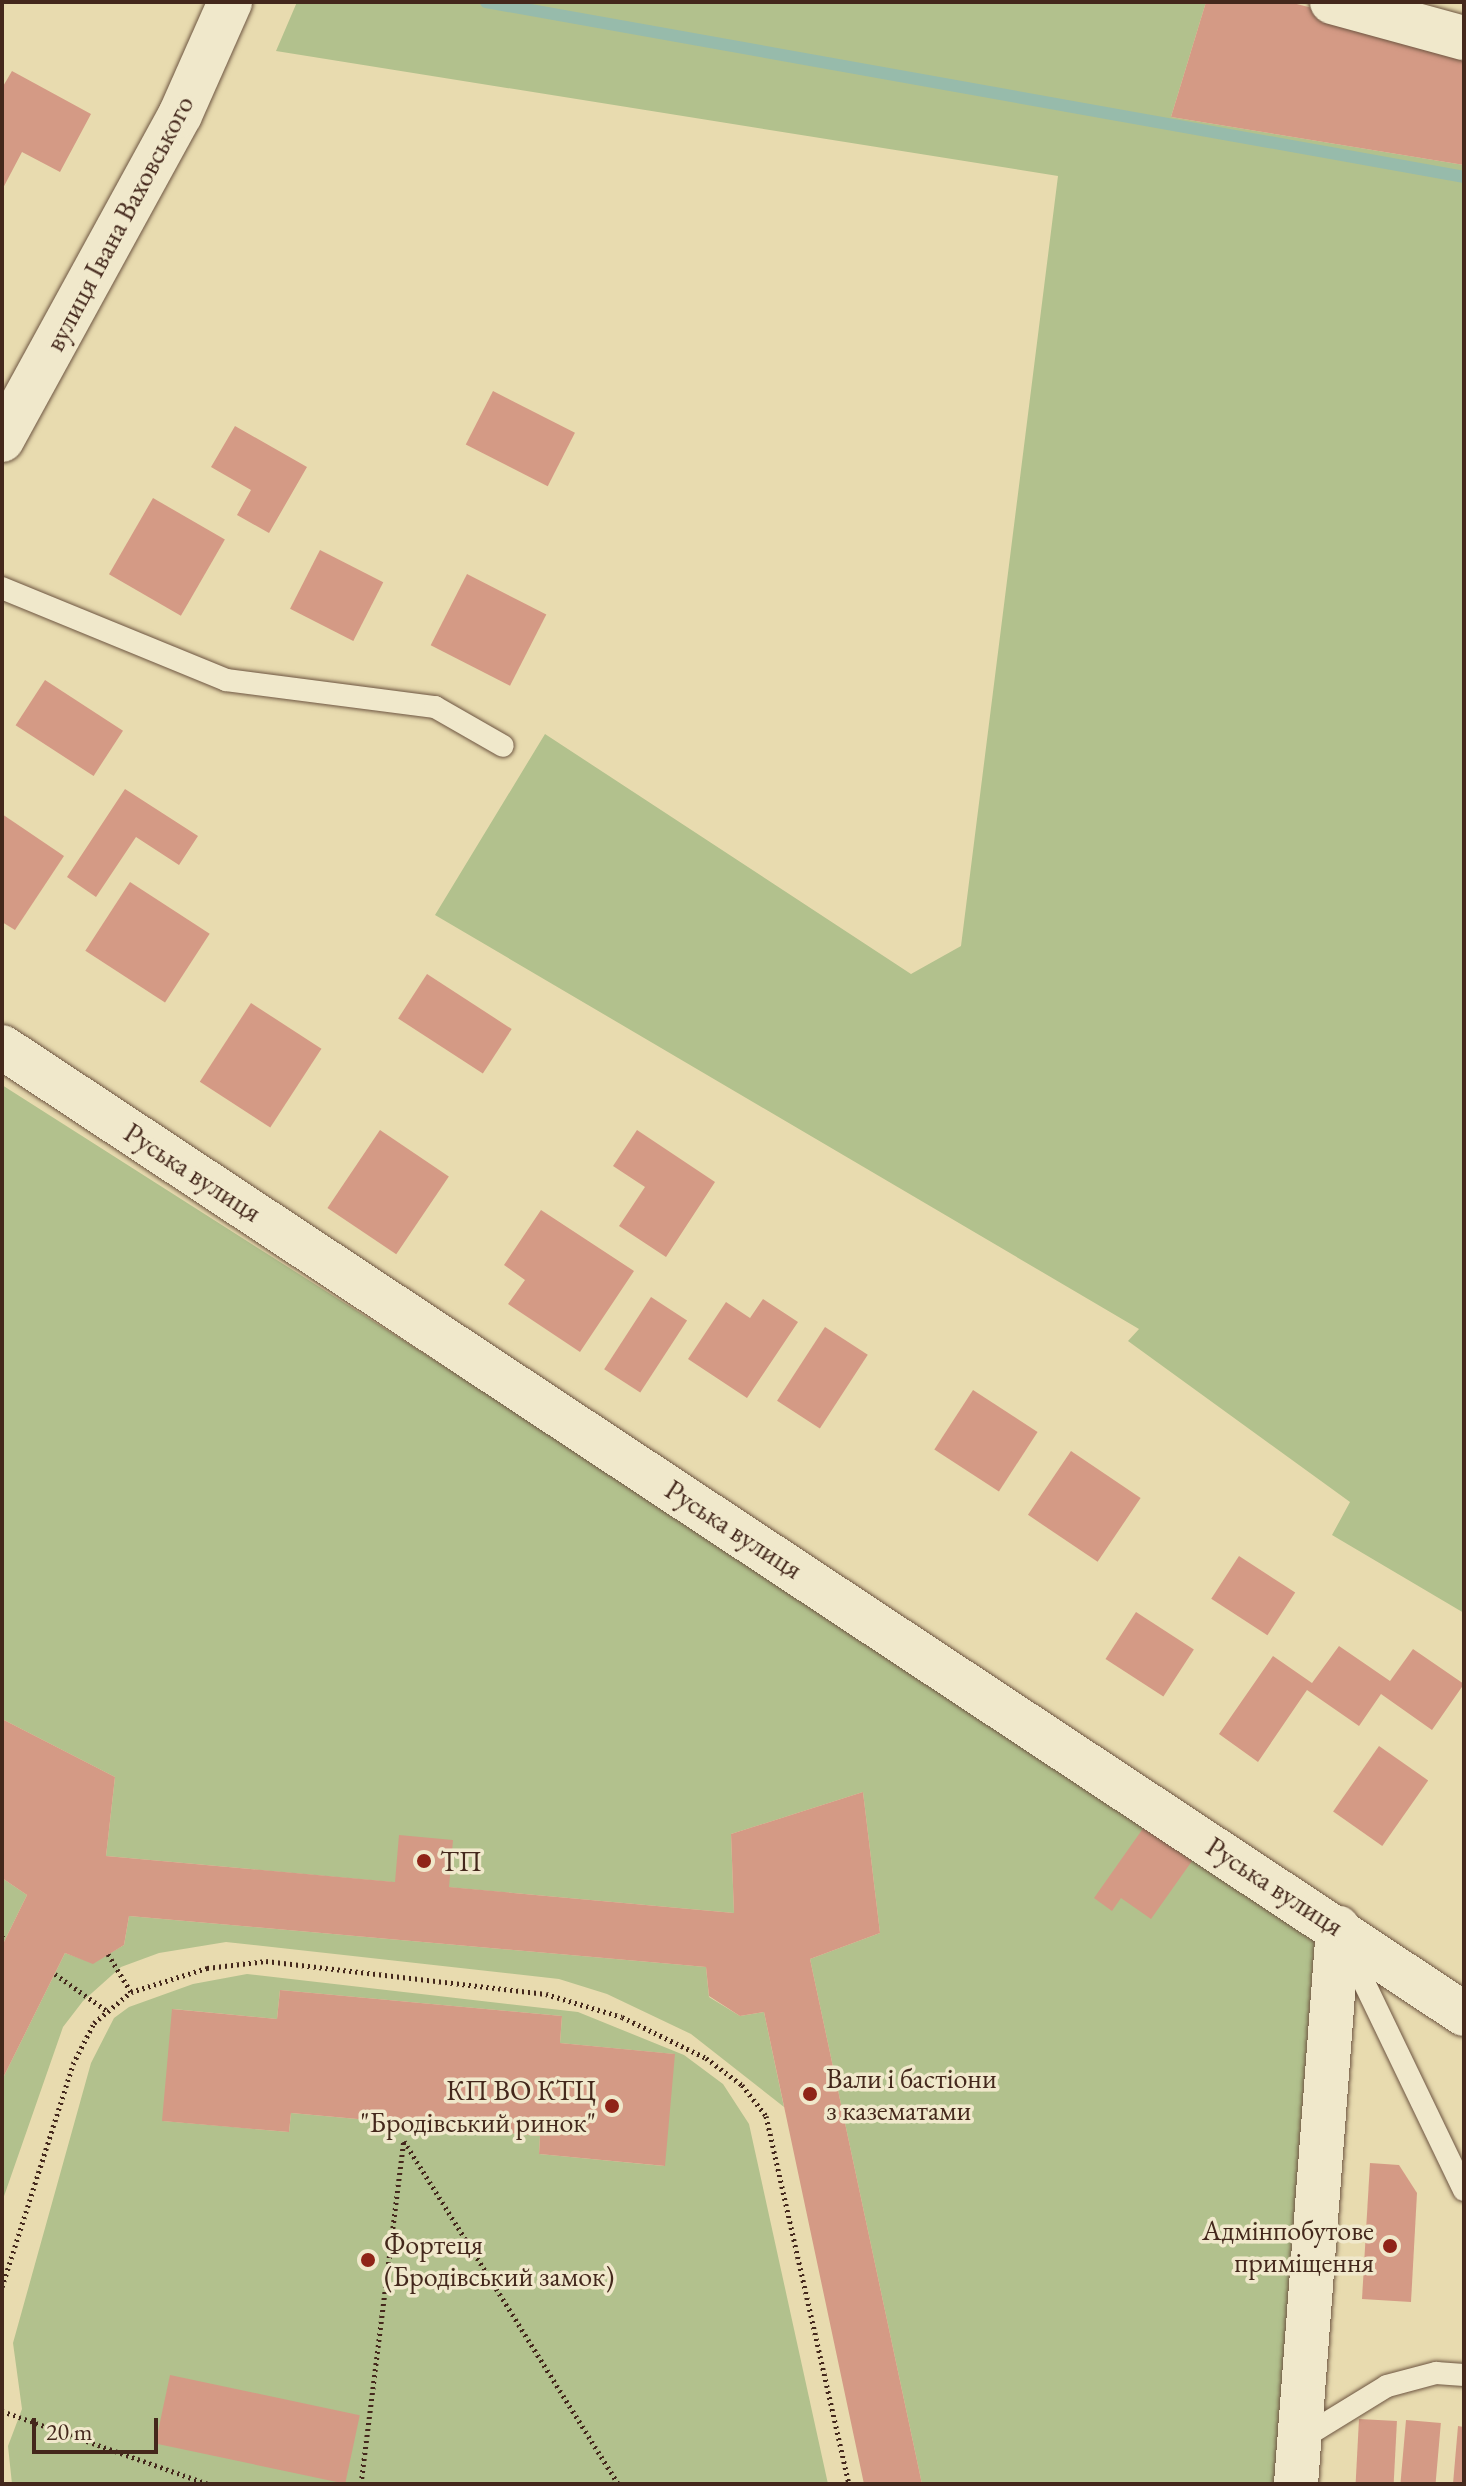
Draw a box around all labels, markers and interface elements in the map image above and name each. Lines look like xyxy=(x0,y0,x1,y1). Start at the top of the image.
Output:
street label: вулиця Івана Ваховського xyxy=(37,89,201,357)
street label: Руська вулиця xyxy=(118,1115,268,1229)
street label: Руська вулиця xyxy=(659,1472,809,1586)
street label: Руська вулиця xyxy=(1200,1829,1350,1943)
place label: ТП xyxy=(440,1844,482,1878)
marker: ТП xyxy=(415,1852,433,1870)
place label: Вали і бастіони з казематами xyxy=(826,2061,997,2127)
place label: КП ВО КТЦ "Бродівський ринок" xyxy=(360,2073,596,2139)
marker: Вали і бастіони з казематами xyxy=(801,2085,819,2103)
marker: КП ВО КТЦ "Бродівський ринок" xyxy=(603,2097,621,2115)
place label: Адмінпобутове приміщення xyxy=(1202,2213,1374,2279)
place label: Фортеця (Бродівський замок) xyxy=(384,2227,614,2293)
marker: Адмінпобутове приміщення xyxy=(1381,2237,1399,2255)
marker: Фортеця (Бродівський замок) xyxy=(359,2251,377,2269)
scale bar xyxy=(36,2402,162,2452)
text: 20 m xyxy=(46,2416,93,2447)

